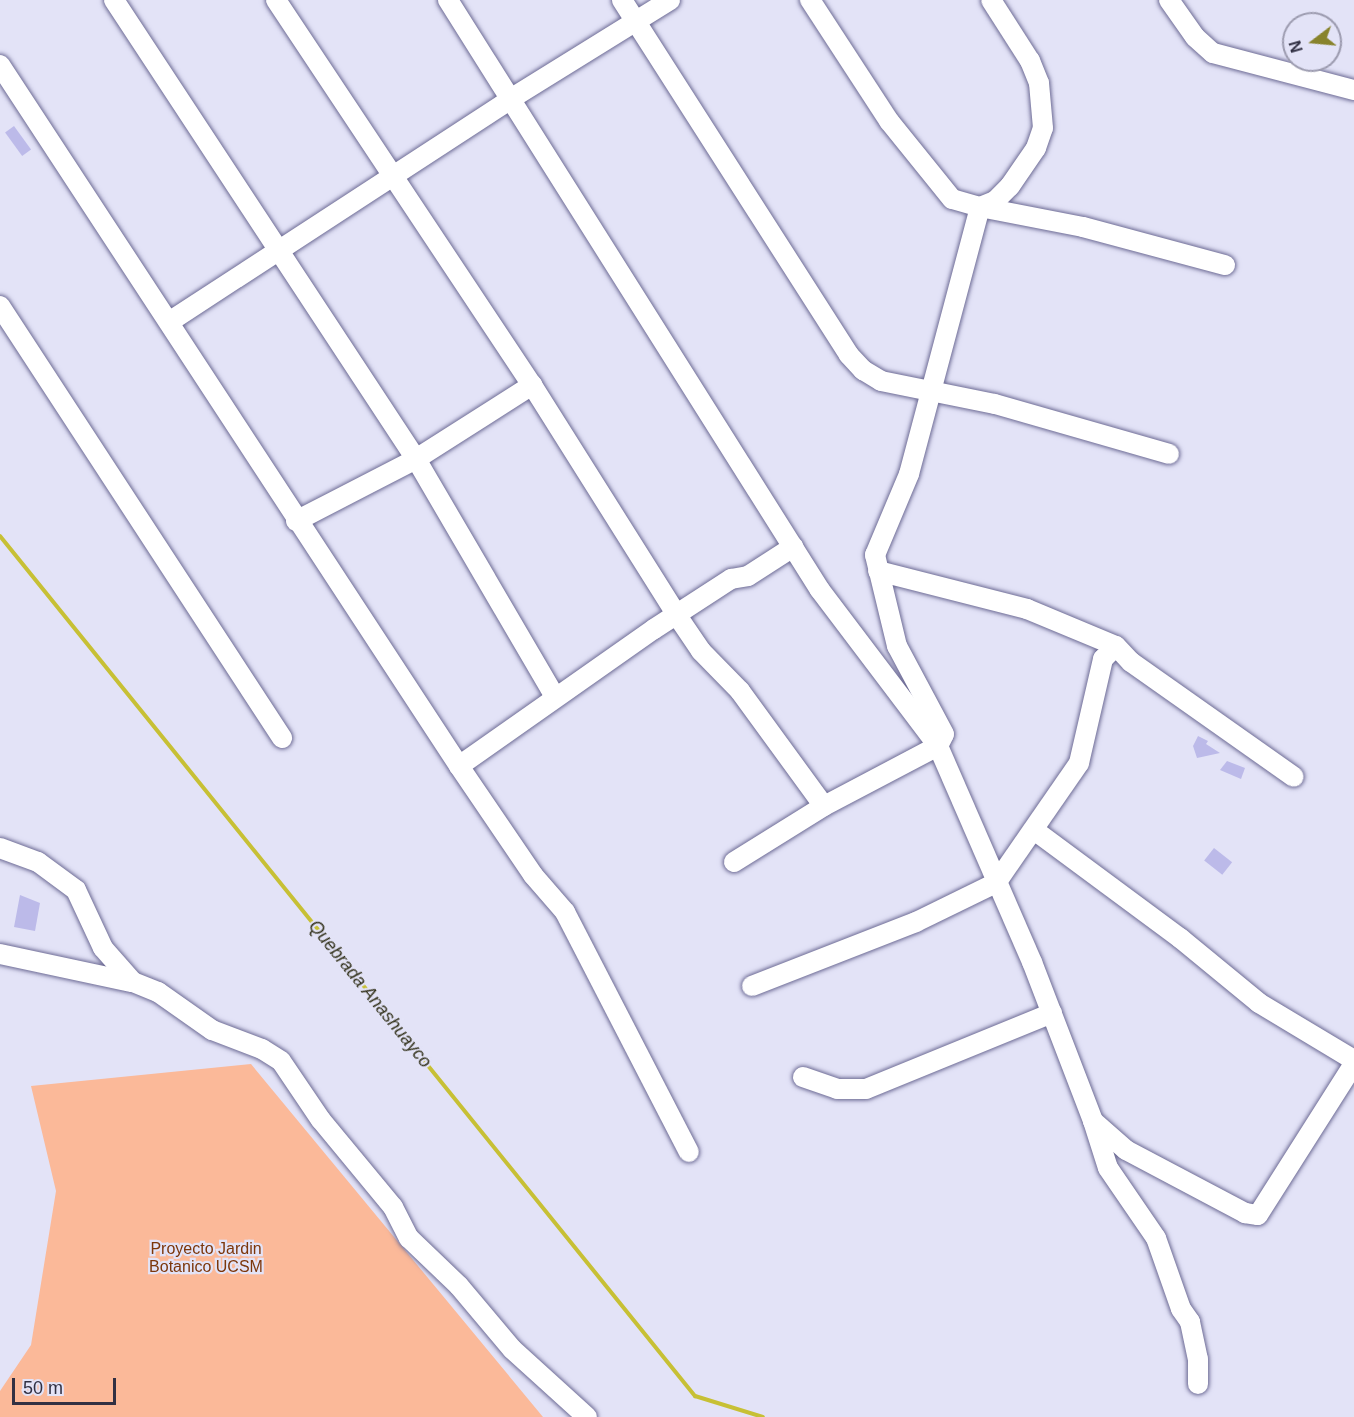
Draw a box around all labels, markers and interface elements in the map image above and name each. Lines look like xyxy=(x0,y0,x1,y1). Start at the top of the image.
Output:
north arrow xyxy=(1282,12,1342,72)
text: N xyxy=(1286,39,1306,54)
water label: Quebrada Anashuayco xyxy=(304,916,436,1072)
park label: Proyecto Jardin Botanico UCSM xyxy=(149,1239,263,1277)
scale bar xyxy=(15,1366,118,1404)
text: 50 m xyxy=(23,1378,63,1398)

